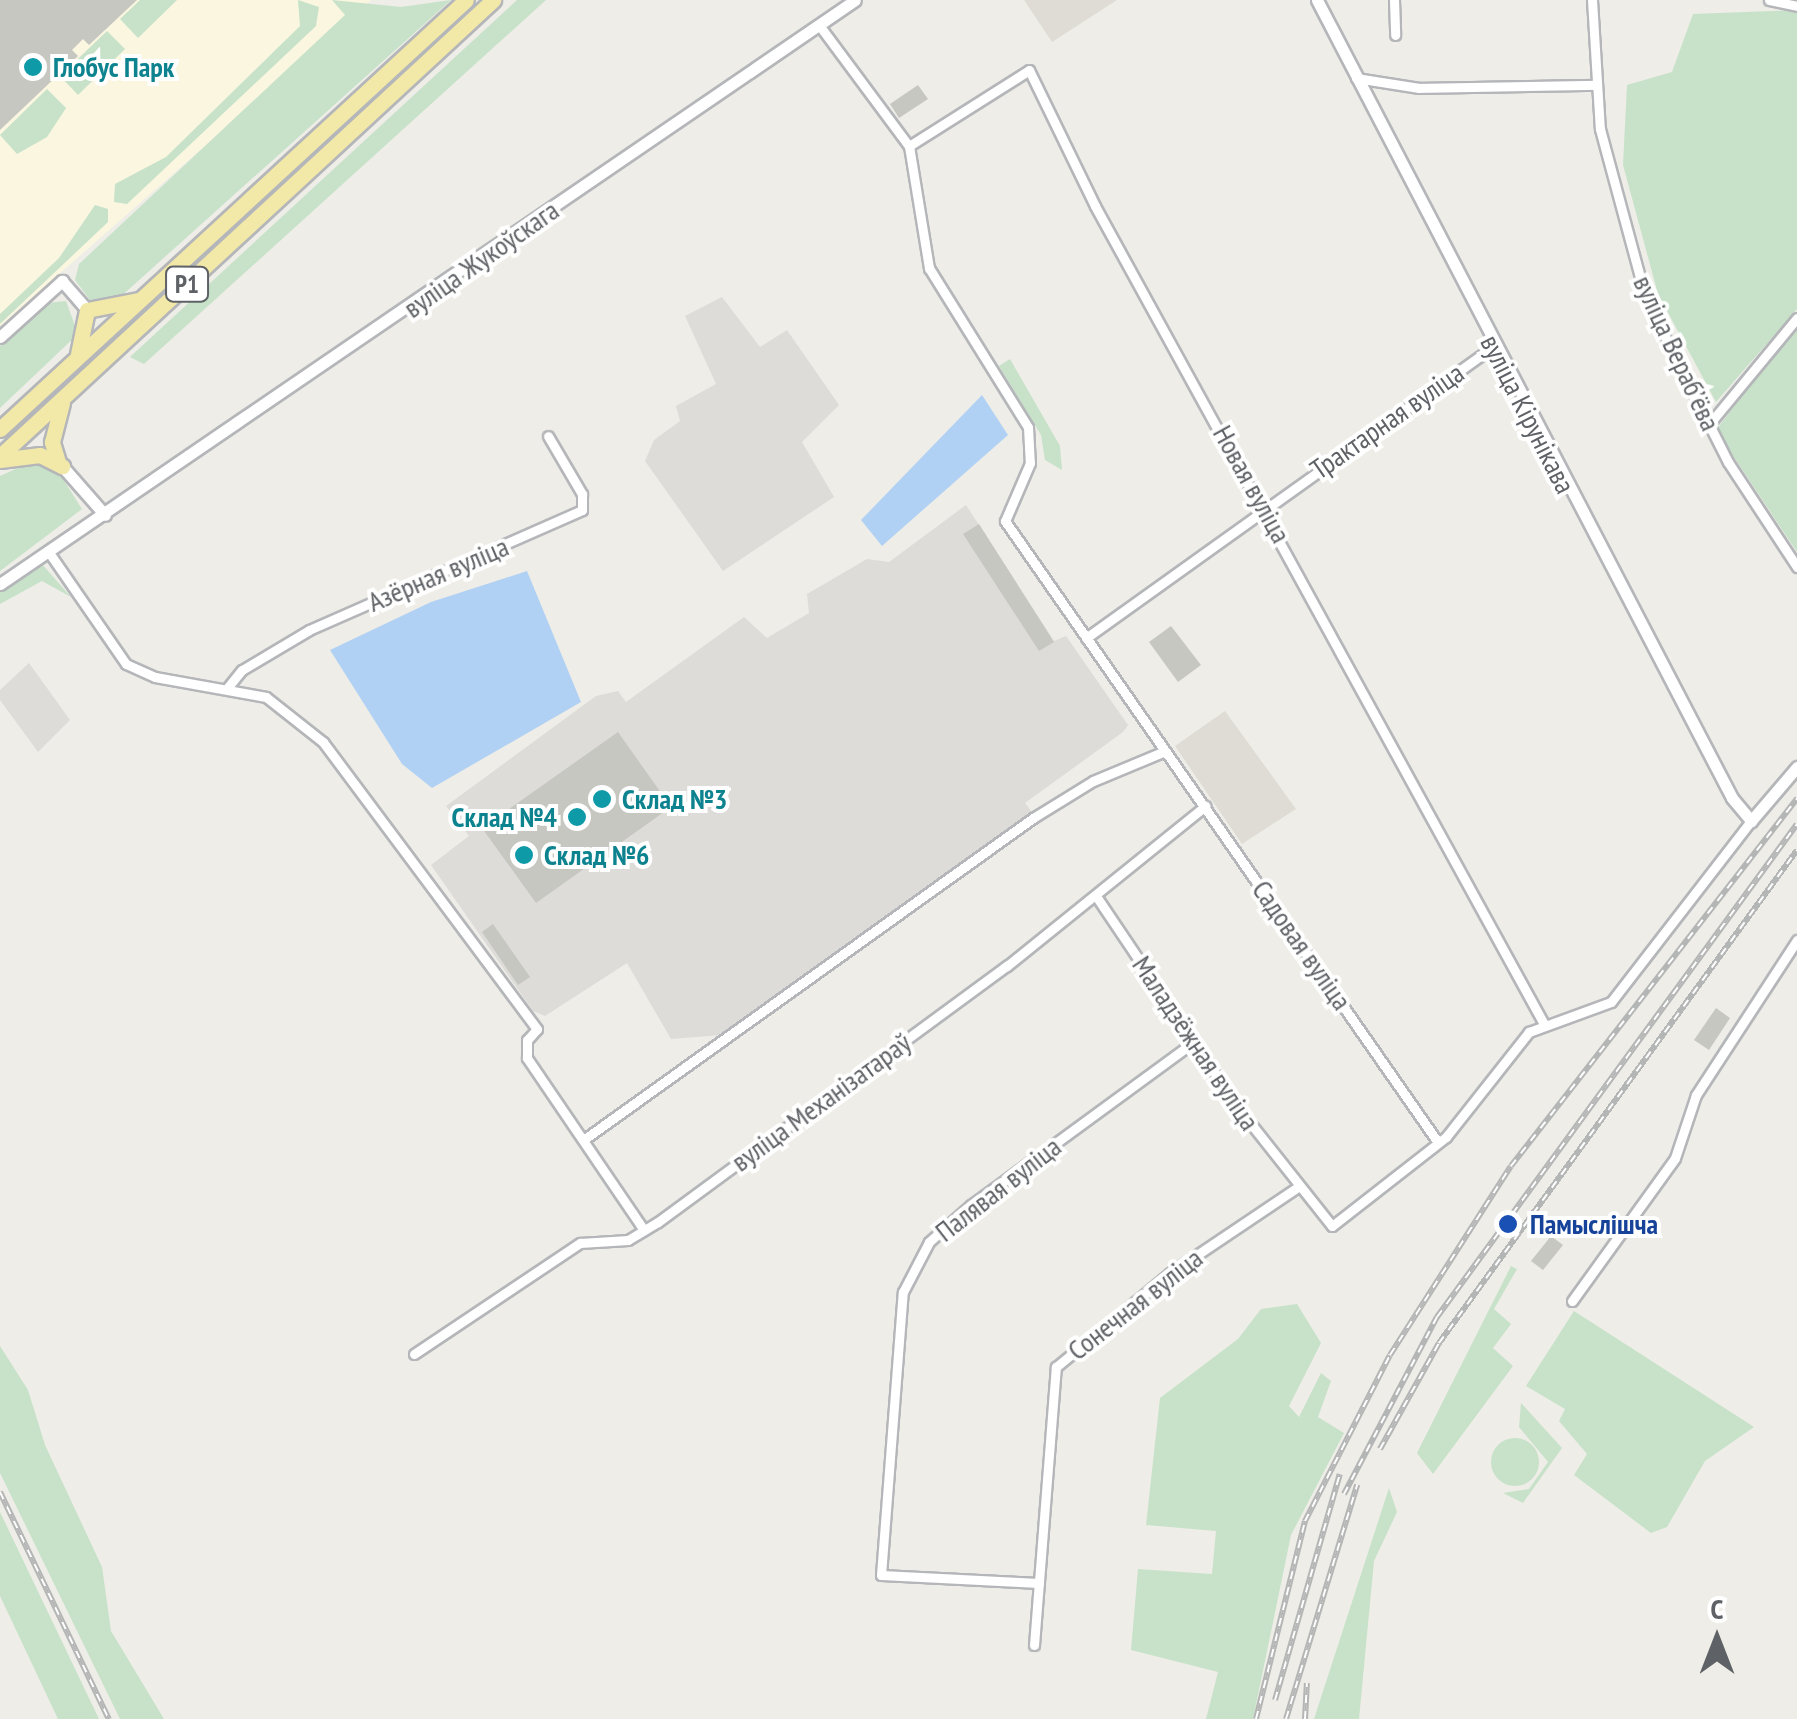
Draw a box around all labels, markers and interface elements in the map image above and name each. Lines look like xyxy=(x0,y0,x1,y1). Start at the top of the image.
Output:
place label: Глобус Парк xyxy=(53,50,175,84)
marker: Глобус Парк xyxy=(22,56,44,78)
street label: вуліца Жукоўскага xyxy=(397,193,565,325)
road number: Р1 xyxy=(164,264,210,304)
street label: вуліца Верабʼёва xyxy=(1626,270,1728,436)
street label: вуліца Кірунікава xyxy=(1474,329,1582,499)
street label: Трактарная вуліца xyxy=(1304,356,1470,486)
street label: Новая вуліца xyxy=(1206,420,1298,548)
street label: Азёрная вуліца xyxy=(363,529,513,619)
place label: Склад №3 xyxy=(622,782,727,816)
marker: Склад №3 xyxy=(591,788,613,810)
place label: Склад №4 xyxy=(452,800,557,834)
marker: Склад №4 xyxy=(566,806,588,828)
place label: Склад №6 xyxy=(544,838,649,872)
marker: Склад №6 xyxy=(513,844,535,866)
street label: Садовая вуліца xyxy=(1245,874,1359,1016)
street label: Маладзёжная вуліца xyxy=(1125,950,1267,1136)
street label: вуліца Механізатараў xyxy=(725,1026,917,1178)
street label: Палявая вуліца xyxy=(929,1130,1067,1248)
place label: Памыслішча xyxy=(1530,1207,1658,1241)
marker: Памыслішча xyxy=(1495,1211,1521,1237)
street label: Сонечная вуліца xyxy=(1061,1241,1209,1367)
north arrow xyxy=(1667,1589,1767,1689)
text: С xyxy=(1711,1590,1723,1627)

